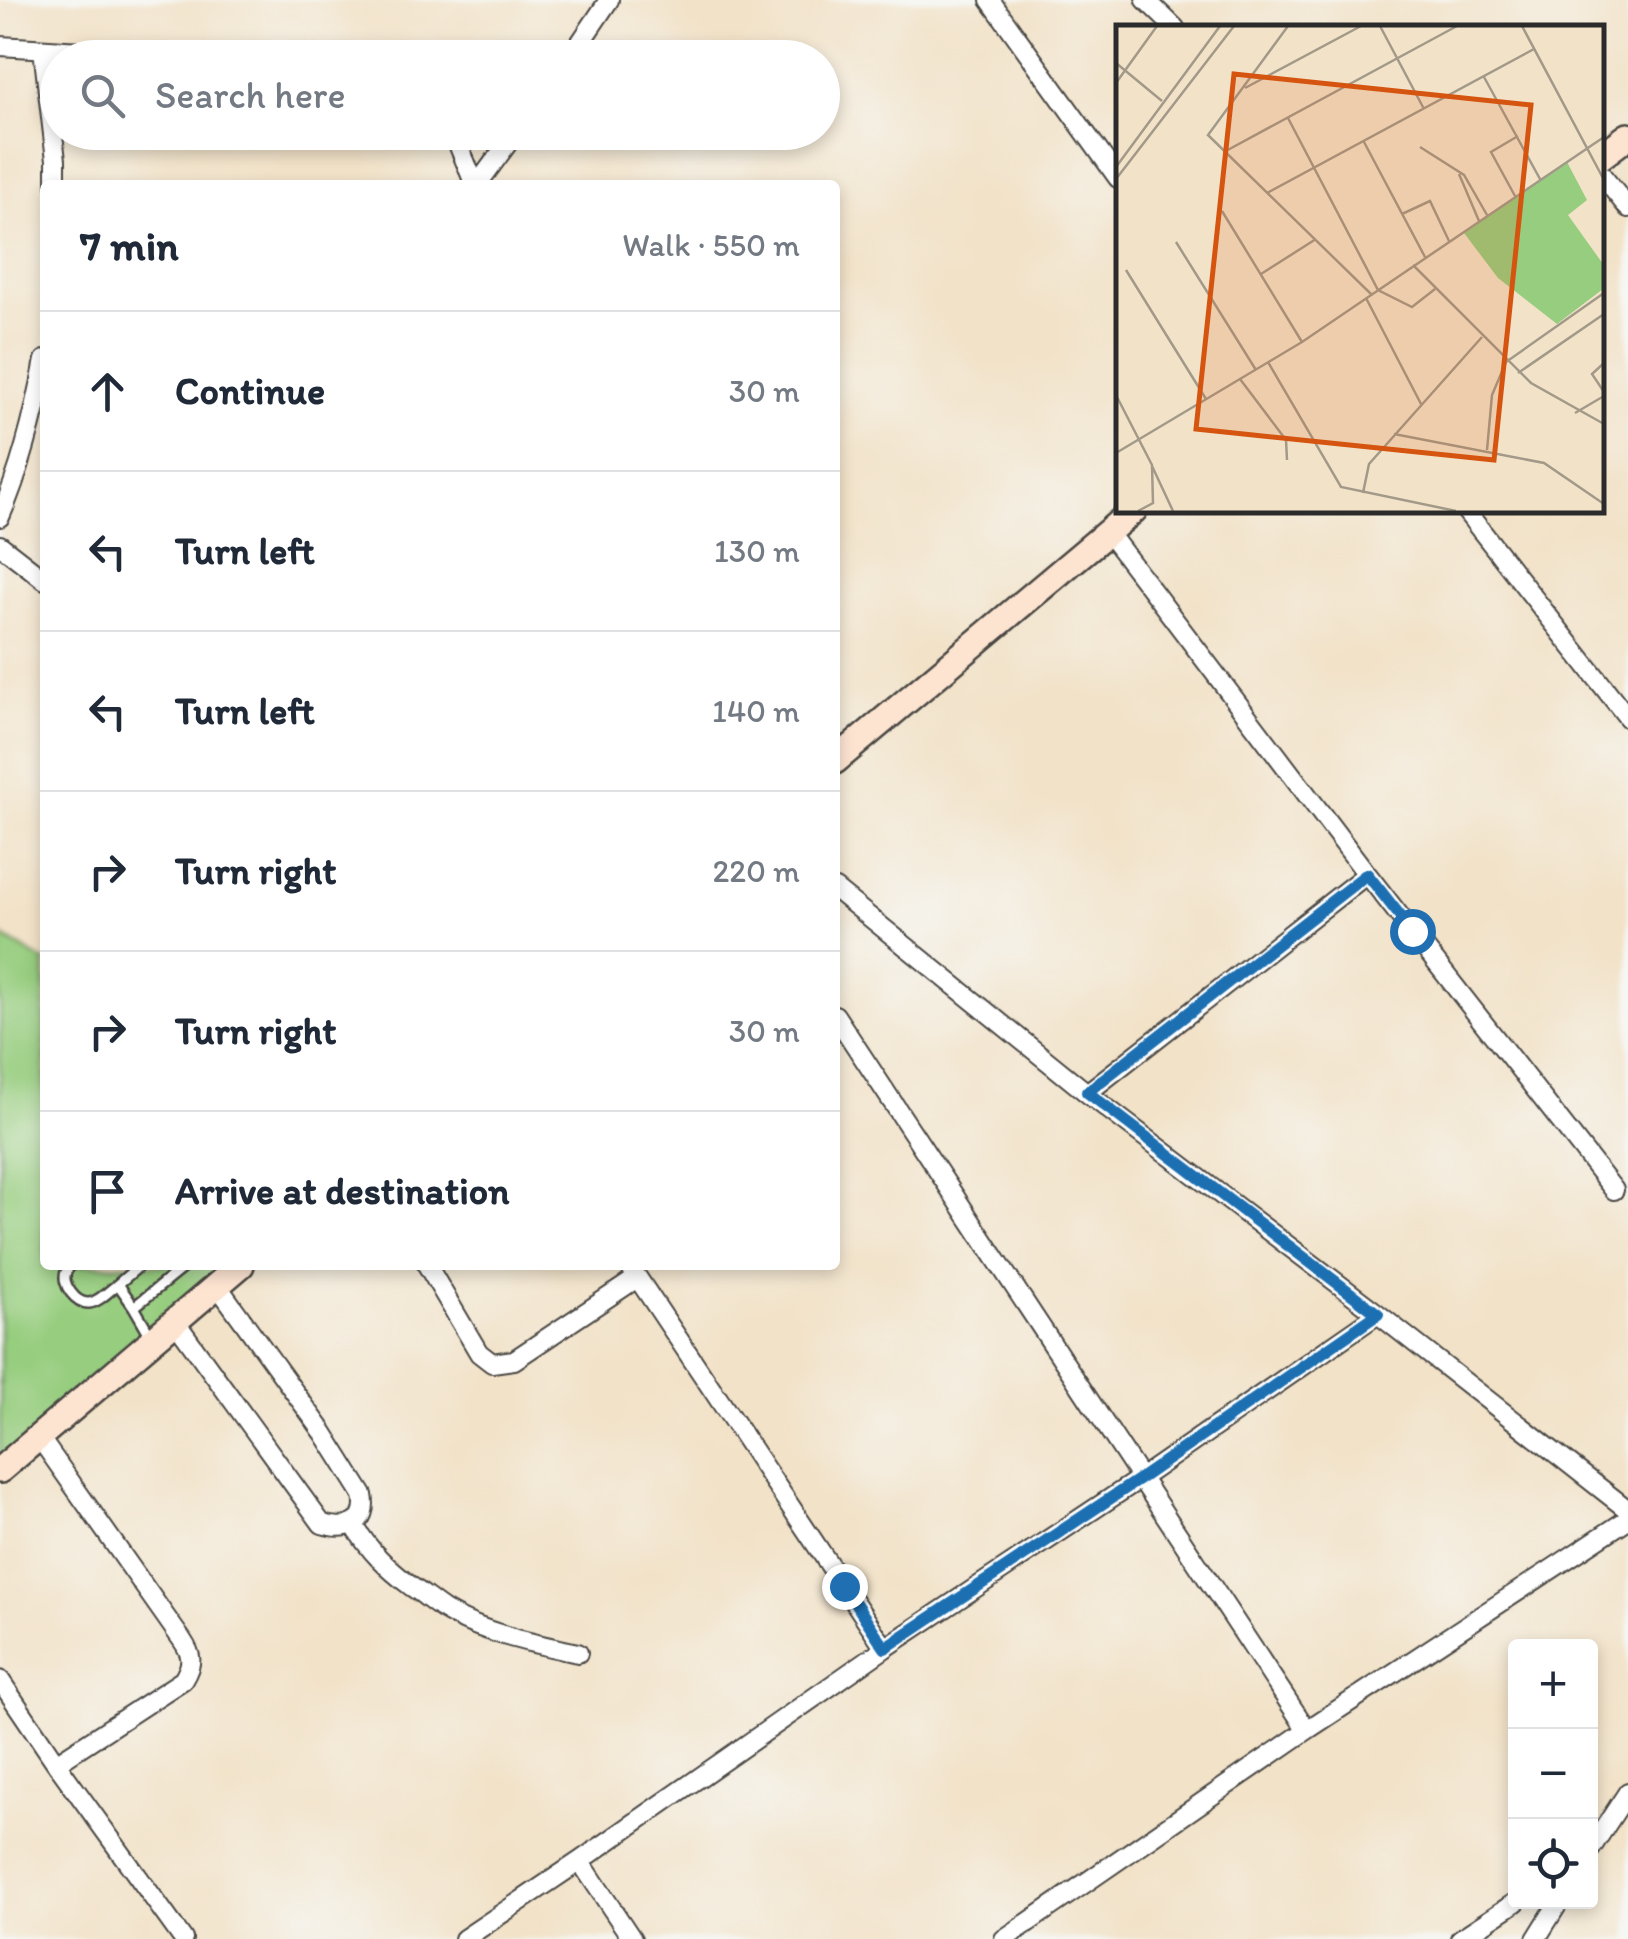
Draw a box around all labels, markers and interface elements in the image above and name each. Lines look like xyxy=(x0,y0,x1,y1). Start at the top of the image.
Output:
inset map xyxy=(1116,25,1603,512)
search box xyxy=(40,40,840,150)
icon: search xyxy=(75,68,130,123)
text: Search here xyxy=(155,72,346,118)
text: 7 min xyxy=(80,220,179,271)
text: Walk · 550 m xyxy=(622,226,800,264)
icon: ahead xyxy=(80,364,135,419)
text: Continue xyxy=(175,368,325,414)
text: 30 m xyxy=(729,372,800,410)
icon: left xyxy=(80,524,135,579)
text: Turn left xyxy=(175,528,315,574)
text: 130 m xyxy=(714,532,800,570)
icon: left xyxy=(80,684,135,739)
text: Turn left xyxy=(175,688,315,734)
text: 140 m xyxy=(712,692,800,730)
icon: right xyxy=(80,844,135,899)
text: Turn right xyxy=(175,848,337,894)
text: 220 m xyxy=(713,852,800,890)
route start xyxy=(1390,909,1436,955)
icon: right xyxy=(80,1004,135,1059)
text: Turn right xyxy=(175,1008,337,1054)
text: 30 m xyxy=(729,1012,800,1050)
icon: arrive xyxy=(80,1164,135,1219)
text: Arrive at destination xyxy=(175,1168,510,1214)
route end xyxy=(822,1564,868,1610)
map controls xyxy=(1508,1639,1598,1909)
button: + xyxy=(1508,1639,1598,1729)
button: − xyxy=(1508,1729,1598,1819)
button: locate xyxy=(1508,1819,1598,1909)

